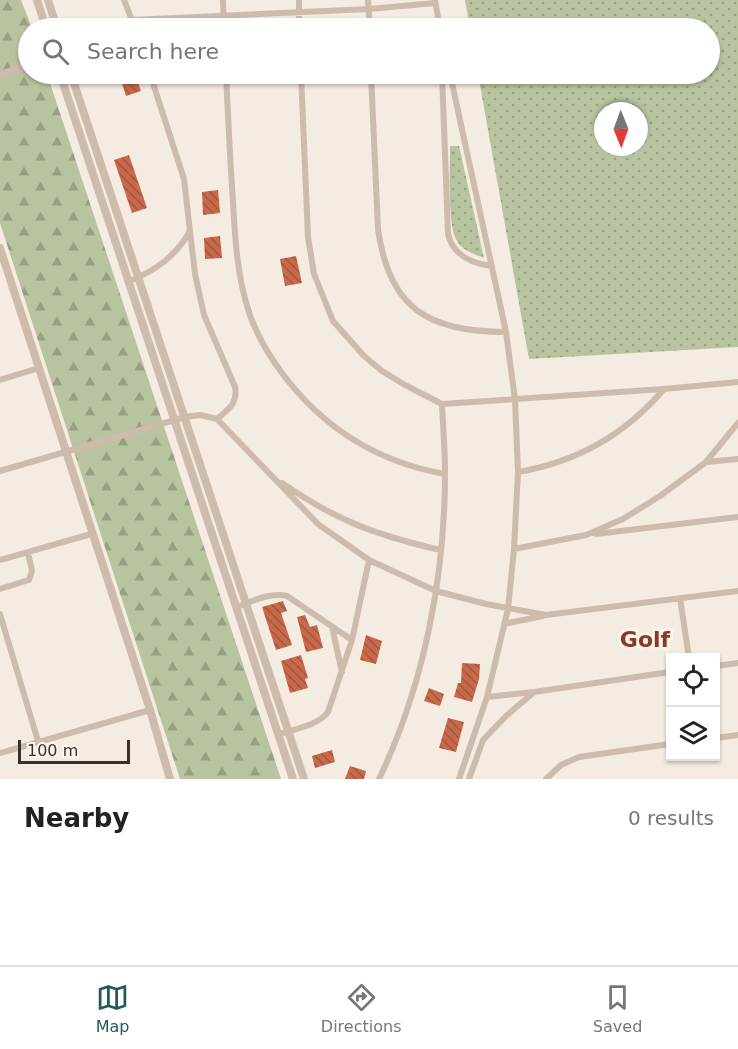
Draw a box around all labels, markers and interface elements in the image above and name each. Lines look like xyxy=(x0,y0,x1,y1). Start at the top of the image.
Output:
search box xyxy=(18,18,720,84)
icon: search xyxy=(39,35,72,68)
text: Search here xyxy=(87,39,219,64)
north arrow xyxy=(594,102,648,156)
district label: Golf xyxy=(620,627,671,652)
map controls xyxy=(666,653,720,761)
button: locate xyxy=(666,653,720,707)
button: layers xyxy=(666,707,720,761)
scale bar xyxy=(18,737,130,764)
text: 100 m xyxy=(27,741,78,760)
text: Nearby xyxy=(24,803,129,833)
text: 0 results xyxy=(628,806,714,830)
tab: Map xyxy=(96,981,129,1036)
tab: Directions xyxy=(321,981,401,1036)
tab: Saved xyxy=(593,981,642,1036)

